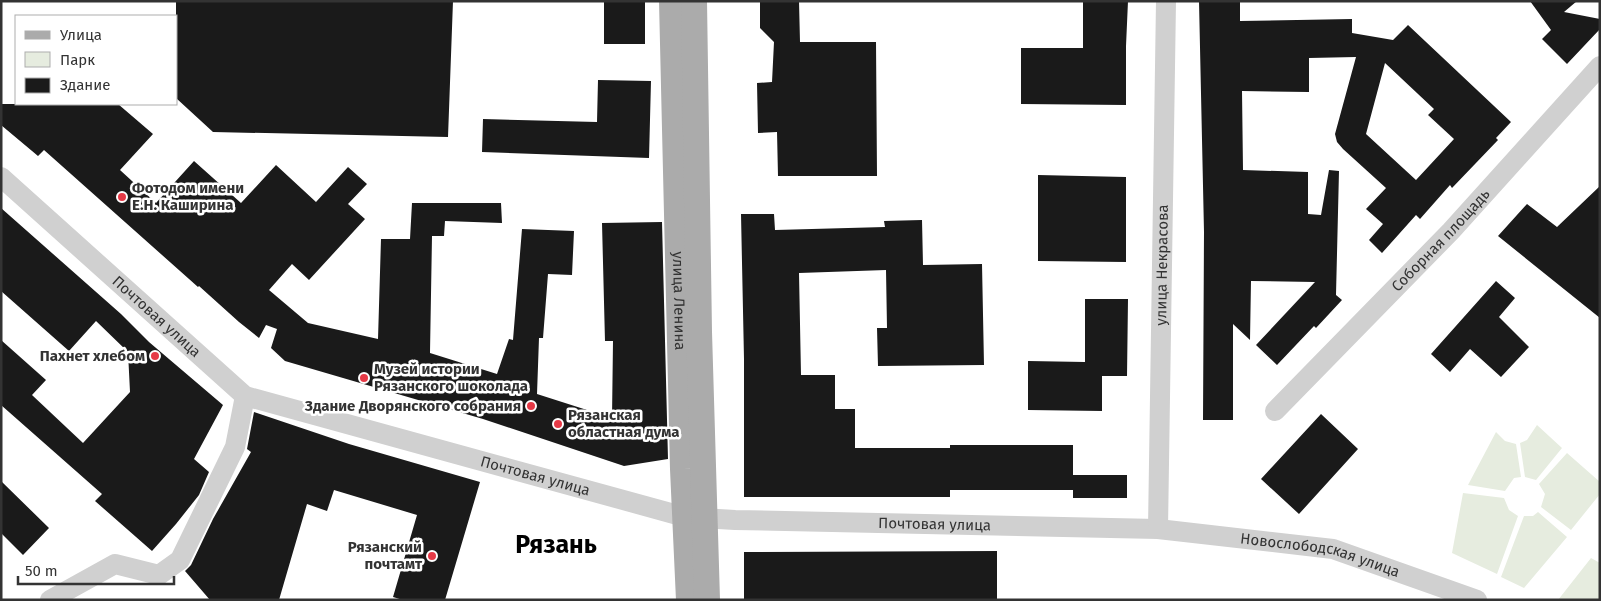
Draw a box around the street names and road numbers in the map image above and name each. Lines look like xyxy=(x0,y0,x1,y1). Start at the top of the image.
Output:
street label: Соборная площадь xyxy=(1388,185,1494,295)
street label: улица Некрасова xyxy=(1152,204,1172,326)
street label: улица Ленина xyxy=(669,251,689,351)
street label: Почтовая улица xyxy=(109,272,205,361)
street label: Почтовая улица xyxy=(479,452,592,499)
street label: Почтовая улица xyxy=(878,514,991,534)
street label: Новослободская улица xyxy=(1239,529,1402,581)

